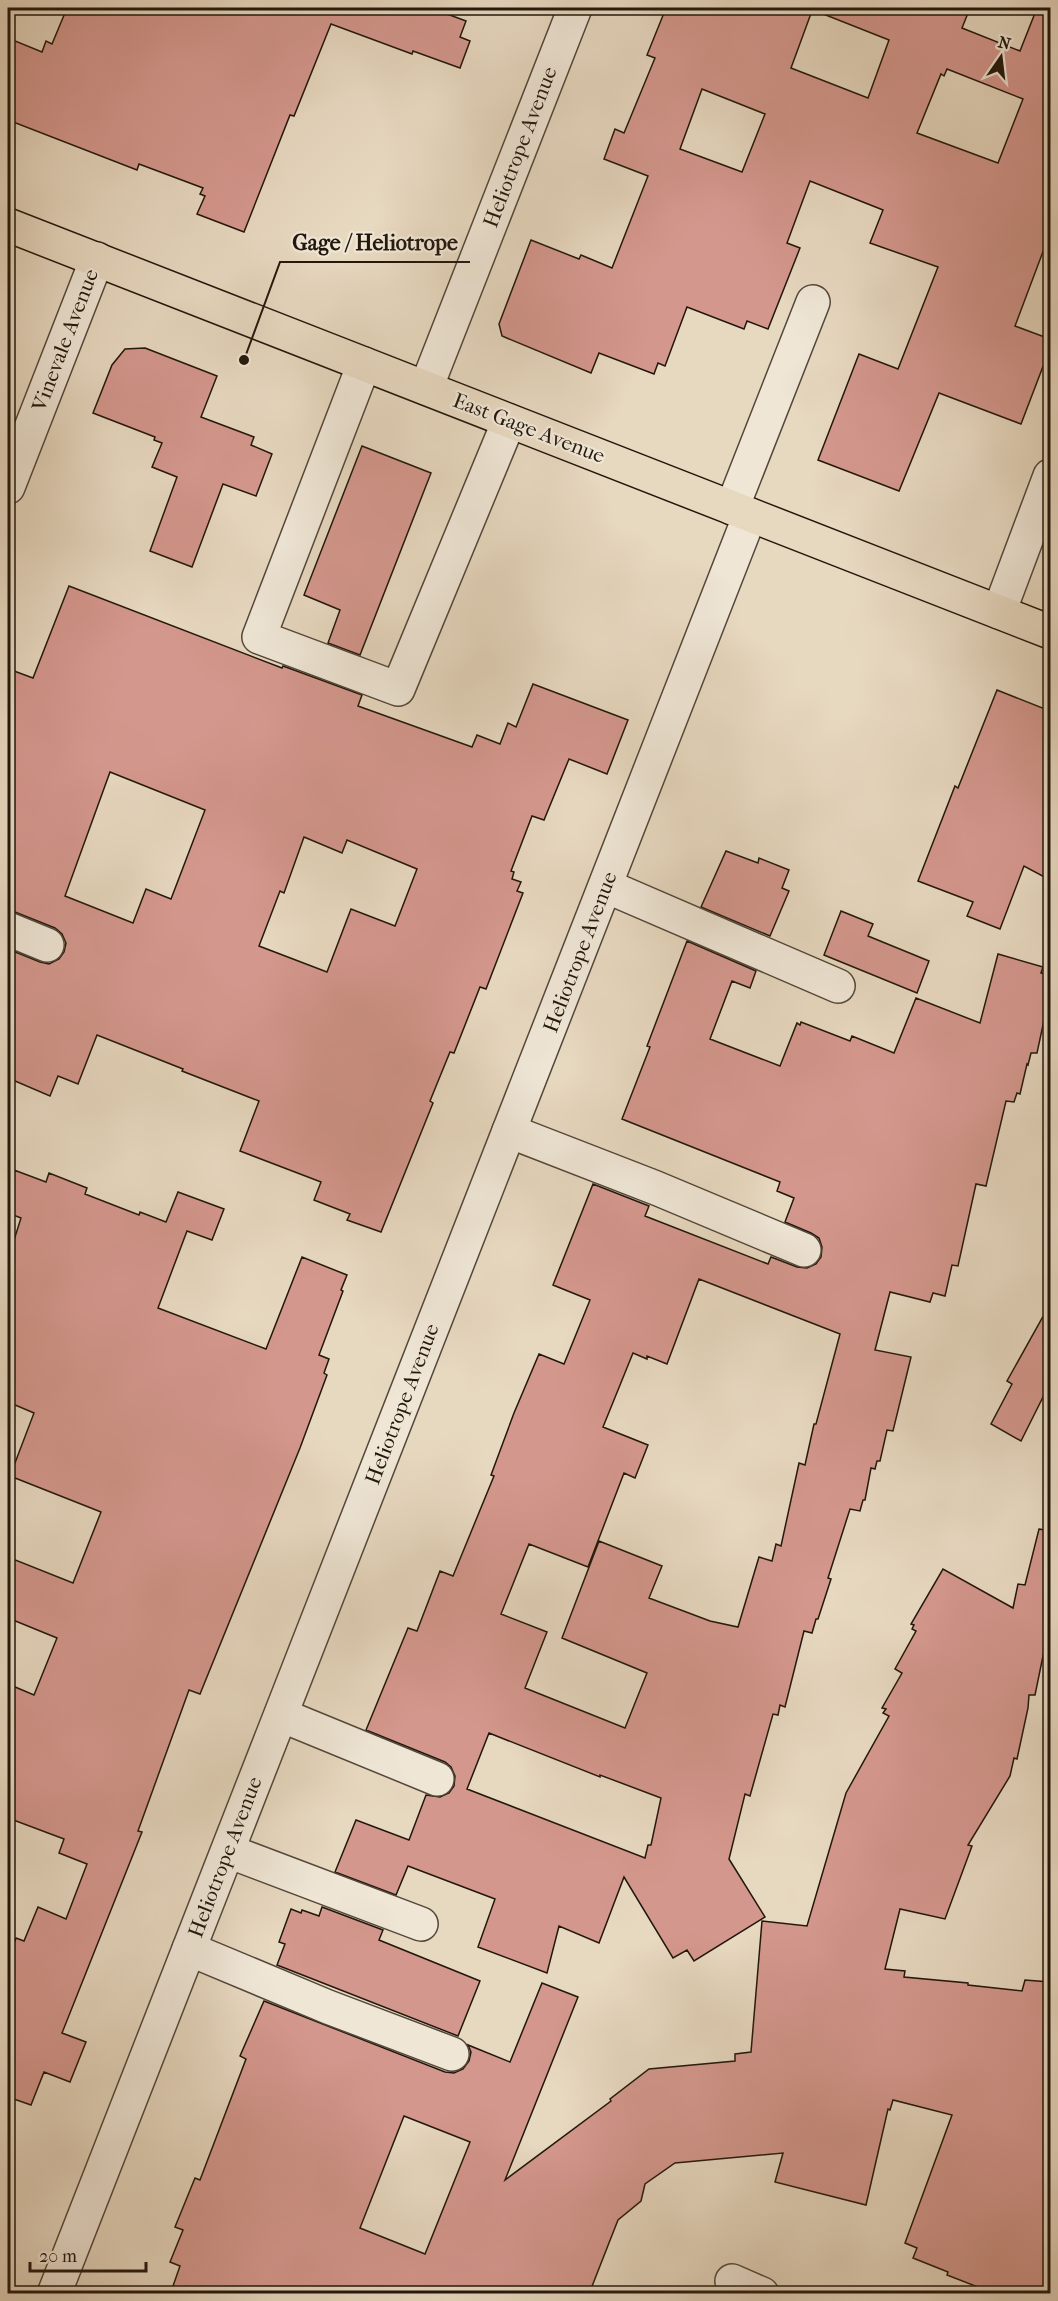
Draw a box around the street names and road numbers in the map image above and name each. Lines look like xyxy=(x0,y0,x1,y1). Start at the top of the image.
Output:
street label: Heliotrope Avenue xyxy=(478,63,562,231)
street label: Vinevale Avenue xyxy=(26,265,103,415)
street label: East Gage Avenue xyxy=(450,388,608,468)
street label: Heliotrope Avenue xyxy=(538,868,622,1036)
street label: Heliotrope Avenue xyxy=(360,1320,444,1488)
street label: Heliotrope Avenue xyxy=(183,1773,267,1941)

